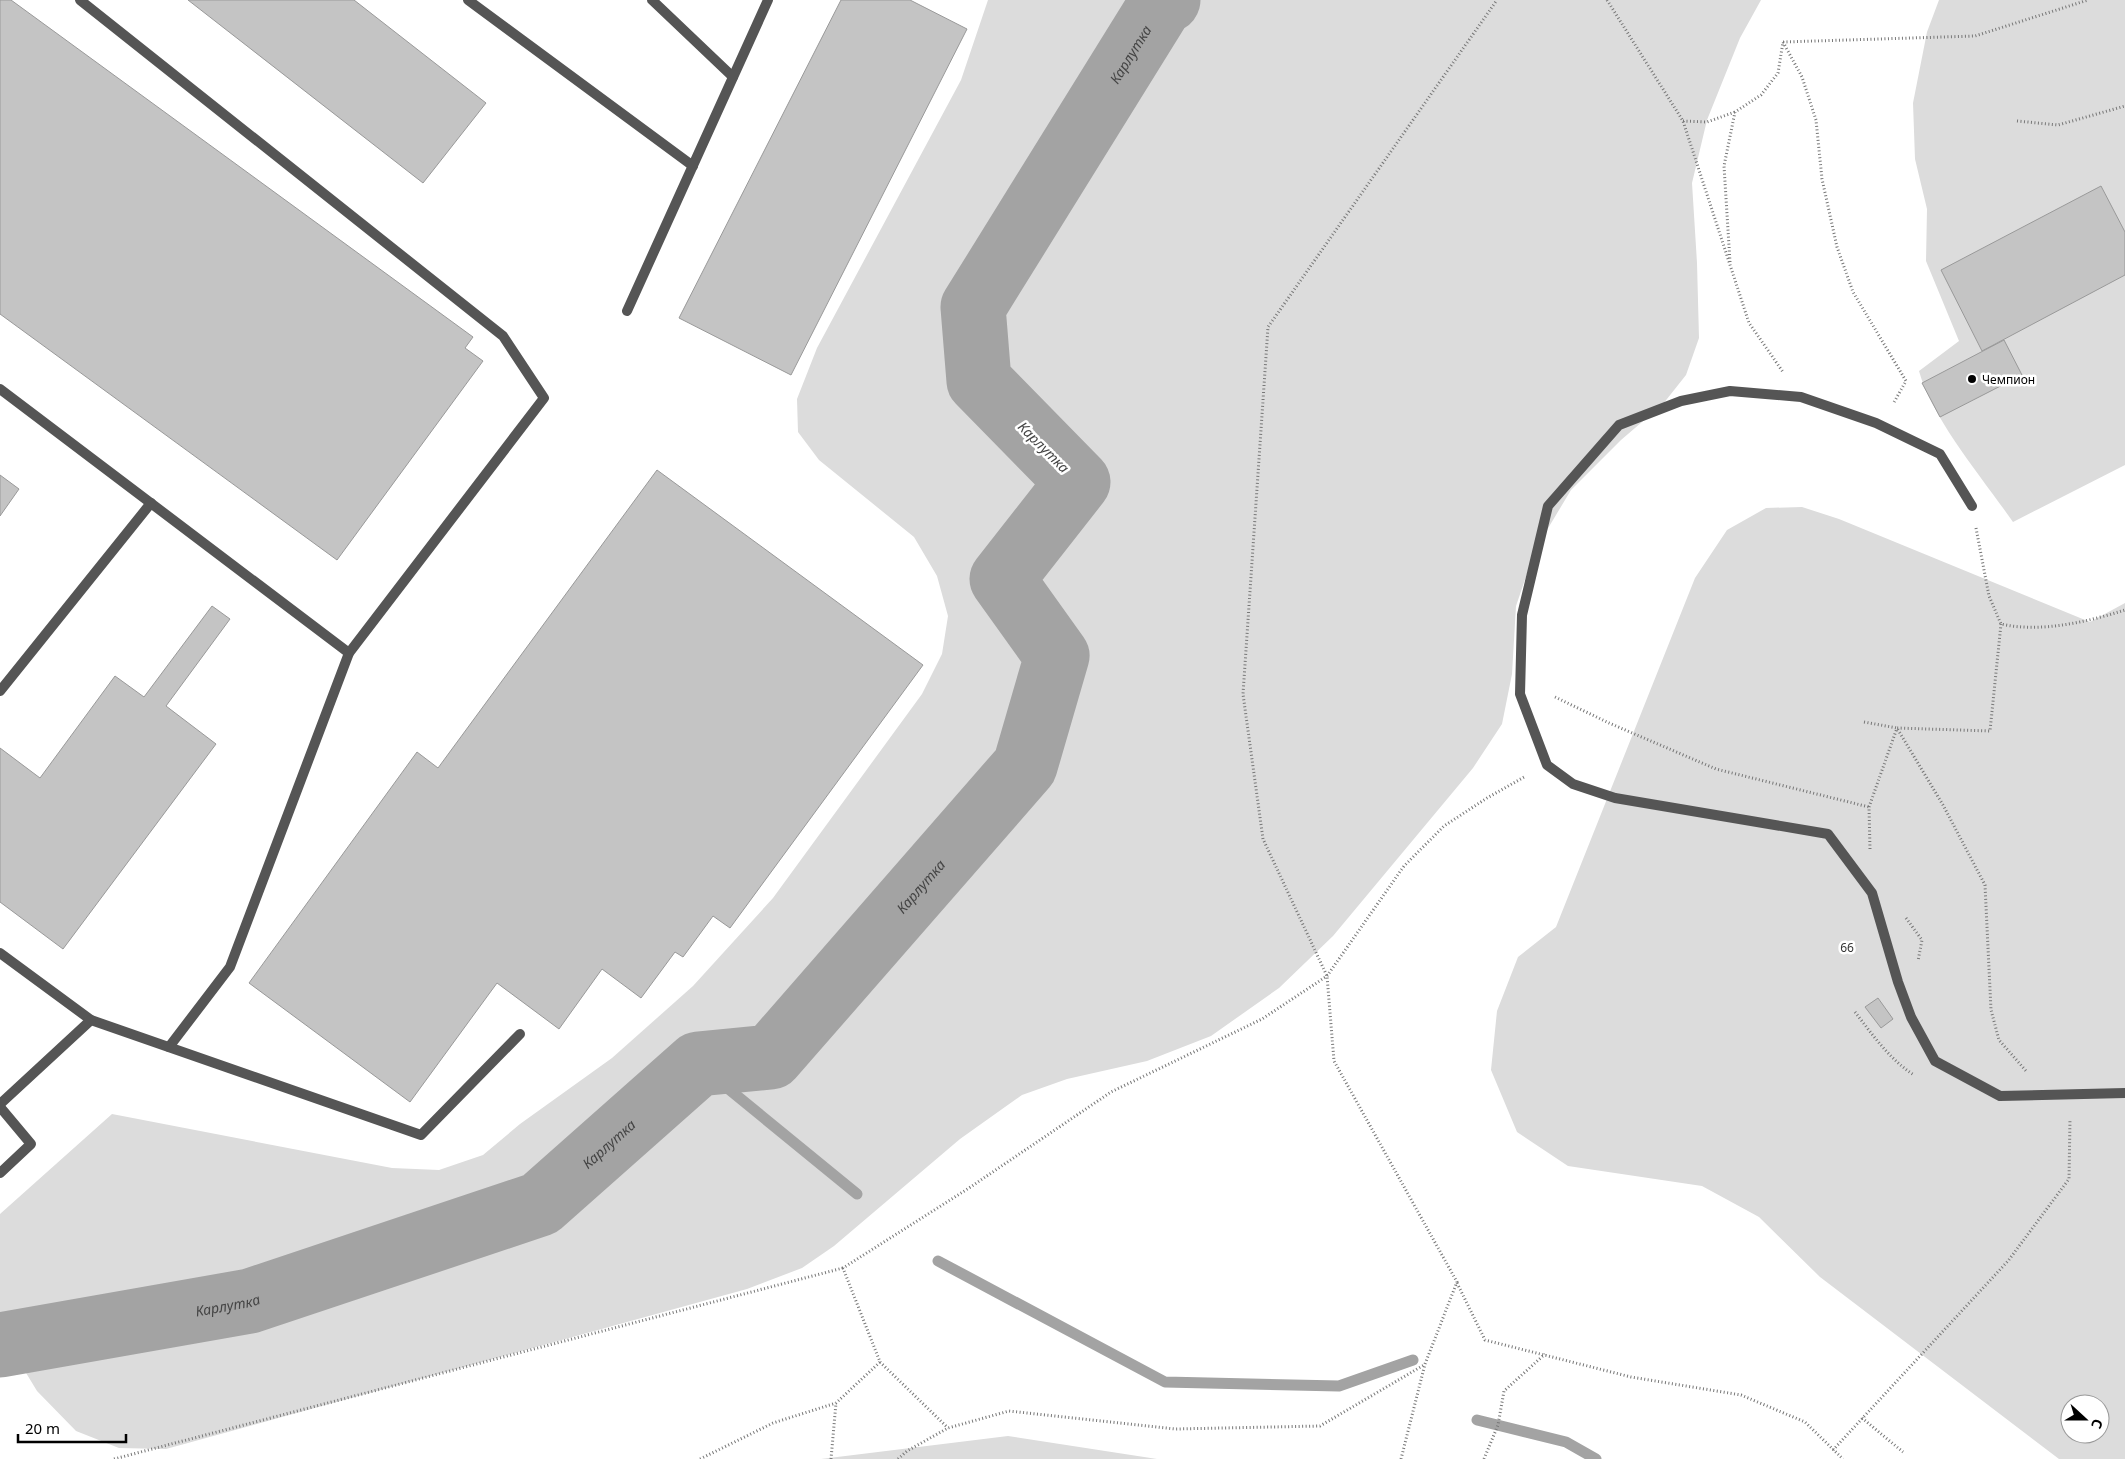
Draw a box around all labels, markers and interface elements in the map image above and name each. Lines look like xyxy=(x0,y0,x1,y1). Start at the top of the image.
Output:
water label: Карлутка xyxy=(1105,21,1155,87)
place label: Чемпион xyxy=(1982,371,2035,388)
marker: Чемпион xyxy=(1966,373,1978,385)
water label: Карлутка xyxy=(1014,417,1074,477)
water label: Карлутка xyxy=(892,855,949,917)
park label: 66 xyxy=(1840,939,1854,956)
water label: Карлутка xyxy=(578,1115,639,1172)
water label: Карлутка xyxy=(194,1289,262,1320)
north arrow xyxy=(2060,1394,2110,1444)
scale bar xyxy=(18,1412,125,1444)
text: С xyxy=(2087,1416,2108,1431)
text: 20 m xyxy=(25,1418,60,1438)

